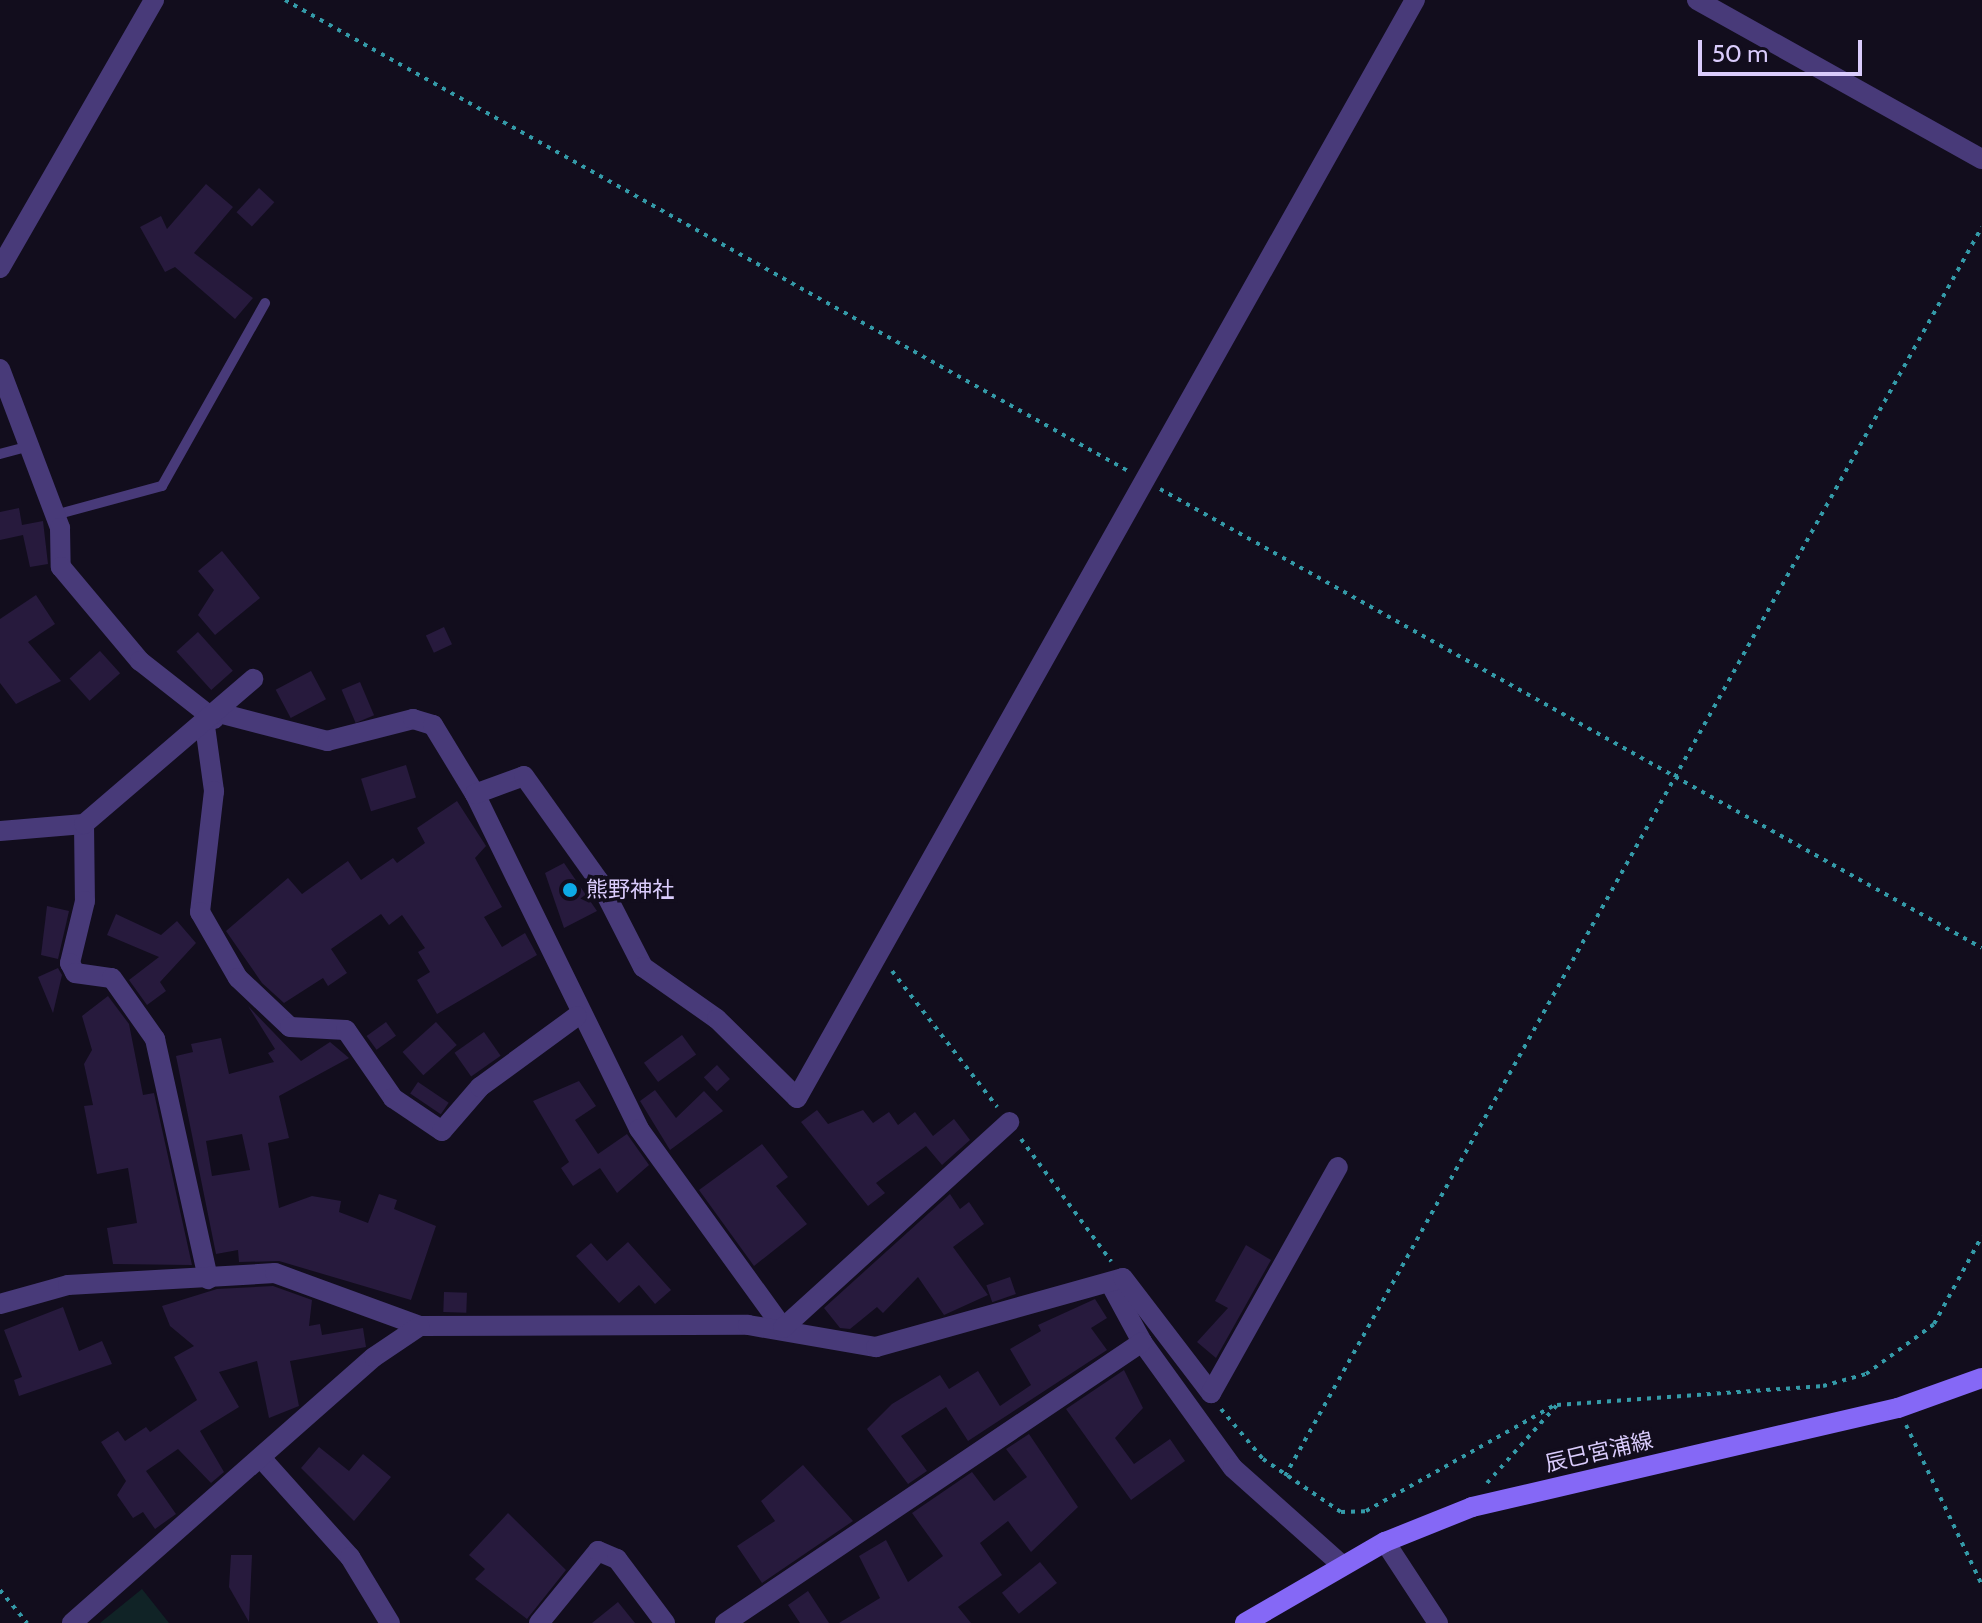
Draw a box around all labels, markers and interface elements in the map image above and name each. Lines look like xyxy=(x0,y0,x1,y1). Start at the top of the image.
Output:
scale bar xyxy=(1702,24,1866,74)
text: 50 m xyxy=(1712,39,1768,68)
place label: 熊野神社 xyxy=(586,877,674,903)
marker: 熊野神社 xyxy=(561,881,579,899)
street label: 辰巳宮浦線 xyxy=(1542,1427,1656,1477)

